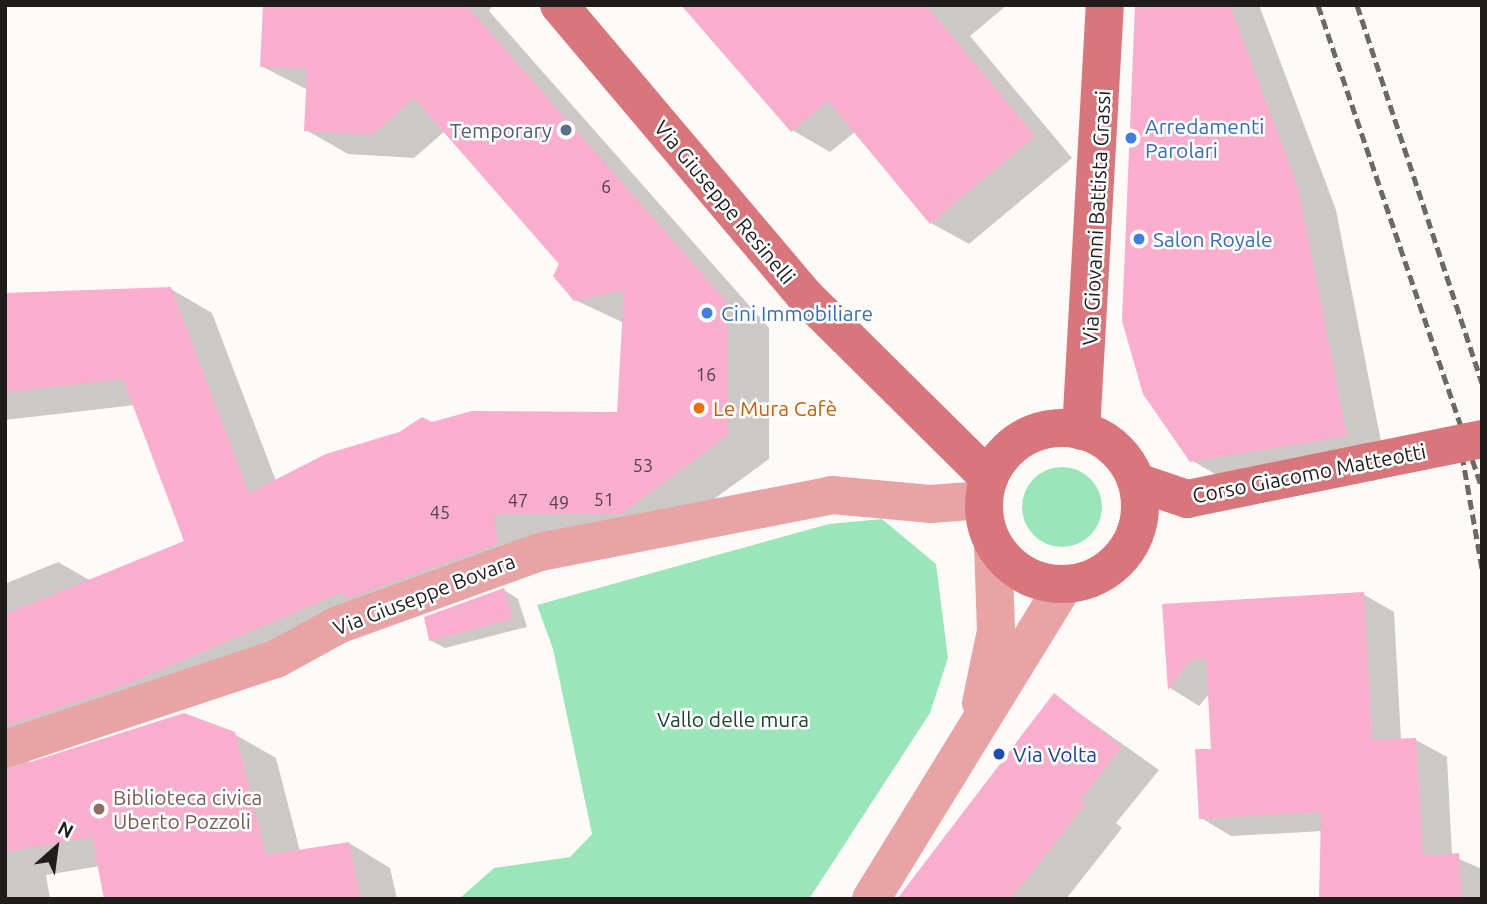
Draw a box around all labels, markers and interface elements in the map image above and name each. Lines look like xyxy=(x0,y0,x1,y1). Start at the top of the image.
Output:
street label: Via Giovanni Battista Grassi xyxy=(1077,90,1115,346)
place label: Arredamenti Parolari xyxy=(1145,113,1264,163)
street label: Via Giuseppe Resinelli xyxy=(649,115,801,289)
place label: Temporary xyxy=(450,117,552,143)
marker: Temporary xyxy=(558,122,574,138)
marker: Arredamenti Parolari xyxy=(1123,130,1139,146)
house number: 6 xyxy=(601,175,611,197)
place label: Salon Royale xyxy=(1153,226,1273,252)
marker: Salon Royale xyxy=(1131,231,1147,247)
place label: Cini Immobiliare xyxy=(721,300,873,326)
marker: Cini Immobiliare xyxy=(699,305,715,321)
house number: 16 xyxy=(696,363,716,385)
place label: Le Mura Cafè xyxy=(713,395,837,421)
marker: Le Mura Cafè xyxy=(691,400,707,416)
street label: Corso Giacomo Matteotti xyxy=(1190,438,1428,508)
house number: 53 xyxy=(633,454,653,476)
house number: 51 xyxy=(594,488,614,510)
house number: 47 xyxy=(508,489,528,511)
house number: 49 xyxy=(549,491,569,513)
house number: 45 xyxy=(430,501,450,523)
street label: Via Giuseppe Bovara xyxy=(330,548,518,640)
park label: Vallo delle mura xyxy=(657,706,809,732)
place label: Via Volta xyxy=(1013,741,1097,767)
marker: Via Volta xyxy=(991,746,1007,762)
place label: Biblioteca civica Uberto Pozzoli xyxy=(113,784,262,834)
marker: Biblioteca civica Uberto Pozzoli xyxy=(91,801,107,817)
north arrow xyxy=(21,813,91,883)
text: N xyxy=(54,816,77,843)

